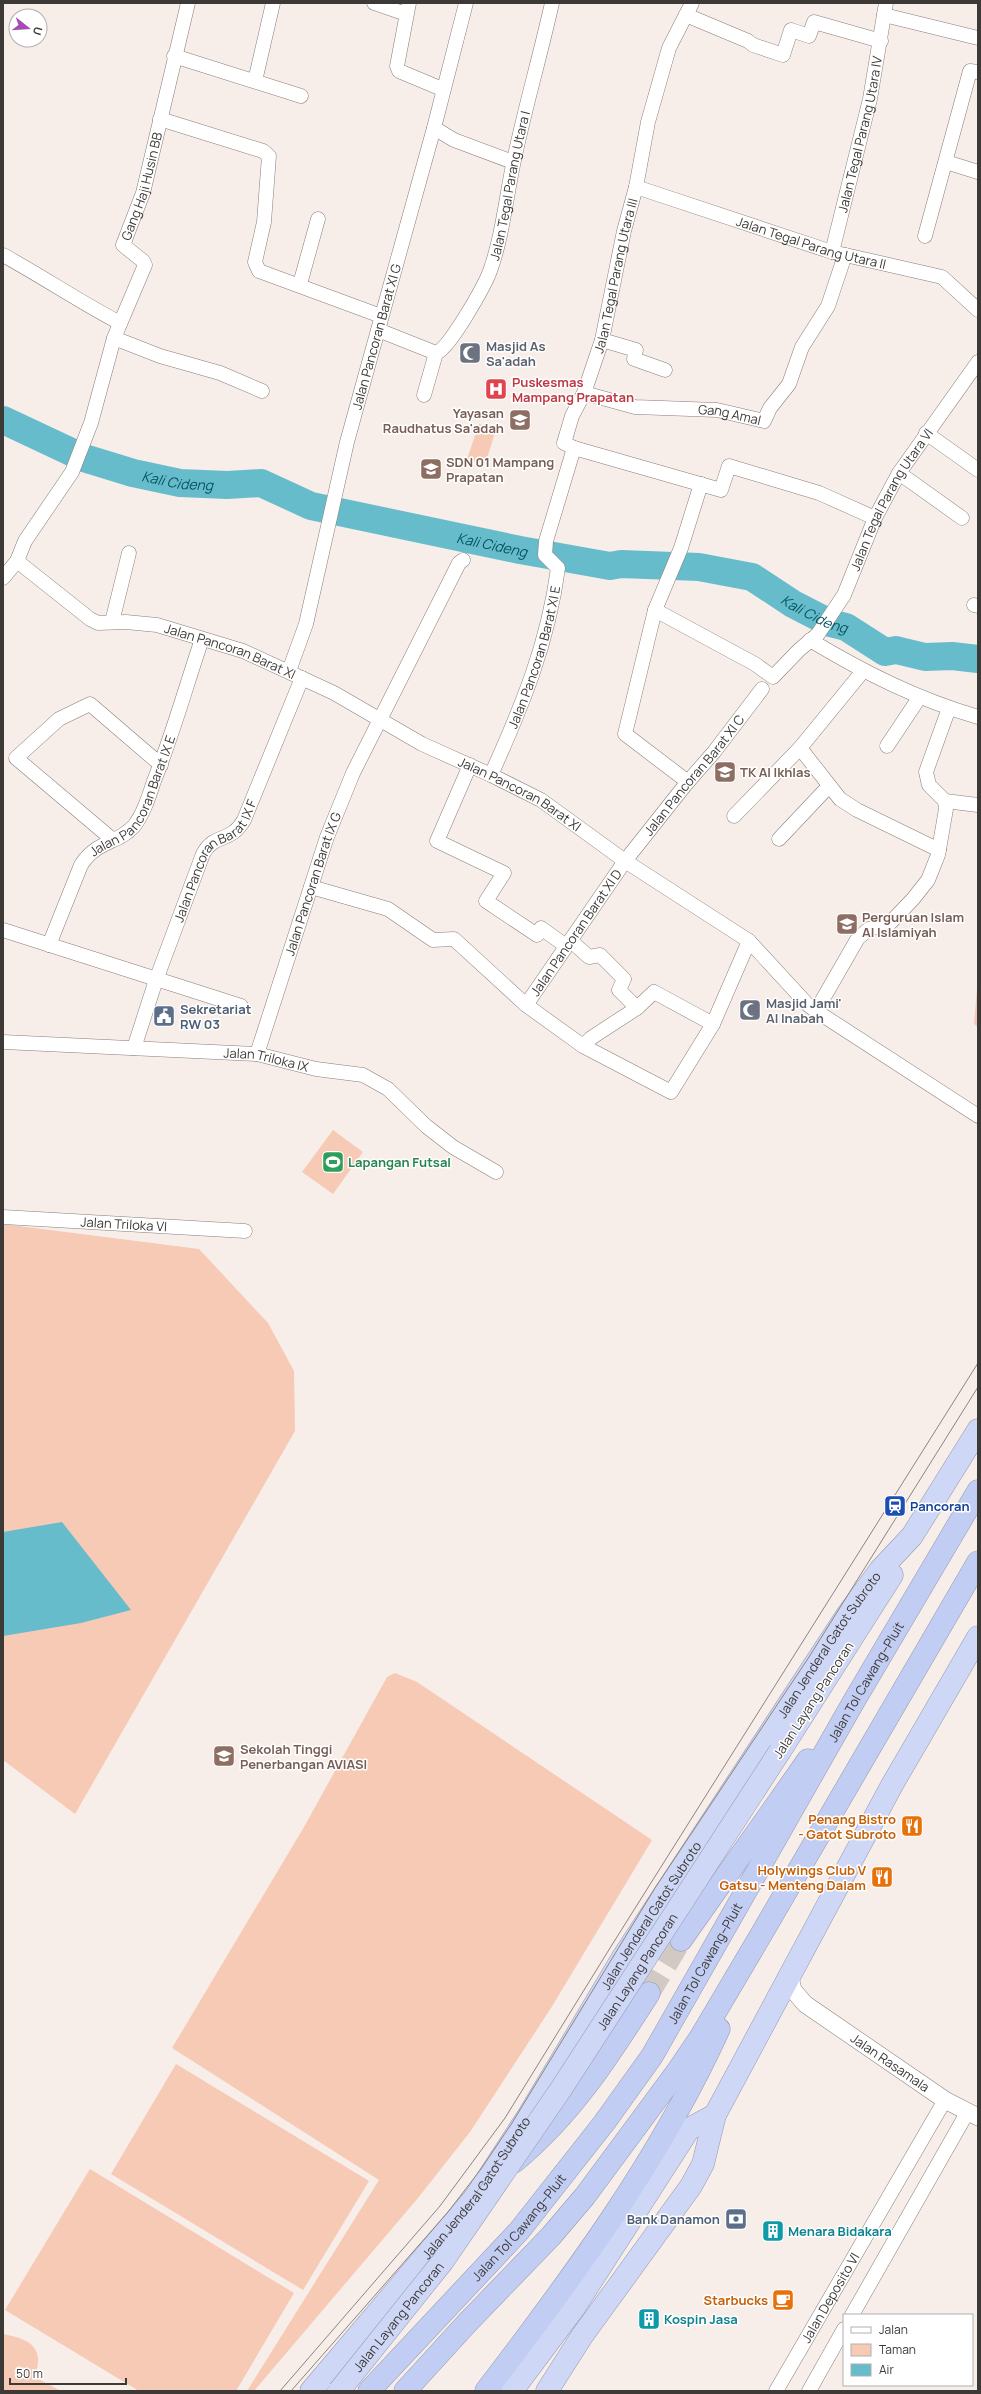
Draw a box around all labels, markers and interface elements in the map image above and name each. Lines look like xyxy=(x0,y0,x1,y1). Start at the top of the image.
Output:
north arrow xyxy=(8,8,48,48)
text: U xyxy=(30,25,46,37)
street label: Jalan Tegal Parang Utara IV xyxy=(833,55,886,214)
street label: Jalan Tegal Parang Utara I xyxy=(485,109,534,263)
street label: Gang Haji Husin BB xyxy=(117,130,166,243)
street label: Jalan Tegal Parang Utara III xyxy=(589,196,642,356)
street label: Jalan Tegal Parang Utara II xyxy=(734,212,888,273)
street label: Jalan Pancoran Barat XI G xyxy=(347,262,405,411)
place label: Masjid As Sa'adah xyxy=(486,337,545,370)
mosque icon: Masjid As Sa'adah xyxy=(457,340,483,366)
place label: Puskesmas Mampang Prapatan xyxy=(512,373,634,406)
hospital icon: Puskesmas Mampang Prapatan xyxy=(483,376,509,402)
street label: Gang Amal xyxy=(698,400,763,429)
place label: Yayasan Raudhatus Sa'adah xyxy=(383,404,504,437)
school or university icon: Yayasan Raudhatus Sa'adah xyxy=(507,407,533,433)
street label: Jalan Tegal Parang Utara VI xyxy=(846,425,937,573)
place label: SDN 01 Mampang Prapatan xyxy=(446,453,554,486)
school or university icon: SDN 01 Mampang Prapatan xyxy=(418,456,444,482)
water label: Kali Cideng xyxy=(140,466,215,494)
water label: Kali Cideng xyxy=(455,527,531,561)
street label: Jalan Pancoran Barat XI E xyxy=(503,584,564,731)
water label: Kali Cideng xyxy=(778,589,852,637)
street label: Jalan Pancoran Barat XI xyxy=(162,619,299,683)
street label: Jalan Pancoran Barat XI C xyxy=(640,711,748,839)
street label: Jalan Pancoran Barat IX E xyxy=(85,733,179,860)
street label: Jalan Pancoran Barat XI xyxy=(455,752,585,835)
school or university icon: TK Al Ikhlas xyxy=(712,759,738,785)
place label: TK Al Ikhlas xyxy=(740,763,811,781)
street label: Jalan Pancoran Barat IX F xyxy=(169,796,261,925)
street label: Jalan Pancoran Barat IX G xyxy=(280,809,345,958)
street label: Jalan Pancoran Barat XI D xyxy=(526,865,626,999)
place label: Perguruan Islam Al Islamiyah xyxy=(862,908,964,941)
school or university icon: Perguruan Islam Al Islamiyah xyxy=(834,911,860,937)
place label: Masjid Jami' Al Inabah xyxy=(766,994,842,1027)
mosque icon: Masjid Jami' Al Inabah xyxy=(737,997,763,1023)
place label: Sekretariat RW 03 xyxy=(180,1000,252,1033)
public building icon: Sekretariat RW 03 xyxy=(151,1003,177,1029)
street label: Jalan Triloka IX xyxy=(223,1043,311,1076)
sports icon: Lapangan Futsal xyxy=(320,1149,346,1175)
place label: Lapangan Futsal xyxy=(348,1153,451,1171)
street label: Jalan Triloka VI xyxy=(80,1213,168,1235)
station icon: Pancoran xyxy=(882,1493,908,1519)
place label: Pancoran xyxy=(910,1497,970,1515)
street label: Jalan Jenderal Gatot Subroto xyxy=(773,1568,885,1721)
street label: Jalan Tol Cawang–Pluit xyxy=(824,1618,908,1745)
street label: Jalan Layang Pancoran xyxy=(769,1638,857,1762)
place label: Sekolah Tinggi Penerbangan AVIASI xyxy=(240,1740,367,1773)
school or university icon: Sekolah Tinggi Penerbangan AVIASI xyxy=(211,1743,237,1769)
place label: Penang Bistro - Gatot Subroto xyxy=(798,1810,896,1843)
restaurant icon: Penang Bistro - Gatot Subroto xyxy=(899,1813,925,1839)
street label: Jalan Jenderal Gatot Subroto xyxy=(597,1838,705,1993)
place label: Holywings Club V Gatsu - Menteng Dalam xyxy=(720,1861,867,1894)
restaurant icon: Holywings Club V Gatsu - Menteng Dalam xyxy=(869,1864,895,1890)
street label: Jalan Tol Cawang–Pluit xyxy=(663,1899,746,2027)
street label: Jalan Layang Pancoran xyxy=(593,1910,682,2033)
street label: Jalan Rasamala xyxy=(847,2029,933,2096)
street label: Jalan Jenderal Gatot Subroto xyxy=(418,2113,534,2263)
street label: Jalan Tol Cawang–Pluit xyxy=(468,2170,570,2285)
bank icon: Bank Danamon xyxy=(723,2206,749,2232)
place label: Bank Danamon xyxy=(627,2210,720,2228)
building icon: Menara Bidakara xyxy=(760,2218,786,2244)
place label: Menara Bidakara xyxy=(788,2222,892,2240)
street label: Jalan Deposito VI xyxy=(797,2249,863,2346)
street label: Jalan Layang Pancoran xyxy=(349,2258,448,2375)
cafe icon: Starbucks xyxy=(770,2287,796,2313)
place label: Starbucks xyxy=(704,2291,768,2309)
building icon: Kospin Jasa xyxy=(636,2306,662,2332)
place label: Kospin Jasa xyxy=(664,2310,738,2328)
legend xyxy=(843,2314,973,2386)
text: Jalan xyxy=(879,2321,908,2338)
text: Taman xyxy=(879,2341,916,2358)
scale bar xyxy=(10,2360,126,2386)
text: Air xyxy=(879,2361,894,2378)
text: 50 m xyxy=(16,2365,43,2382)

